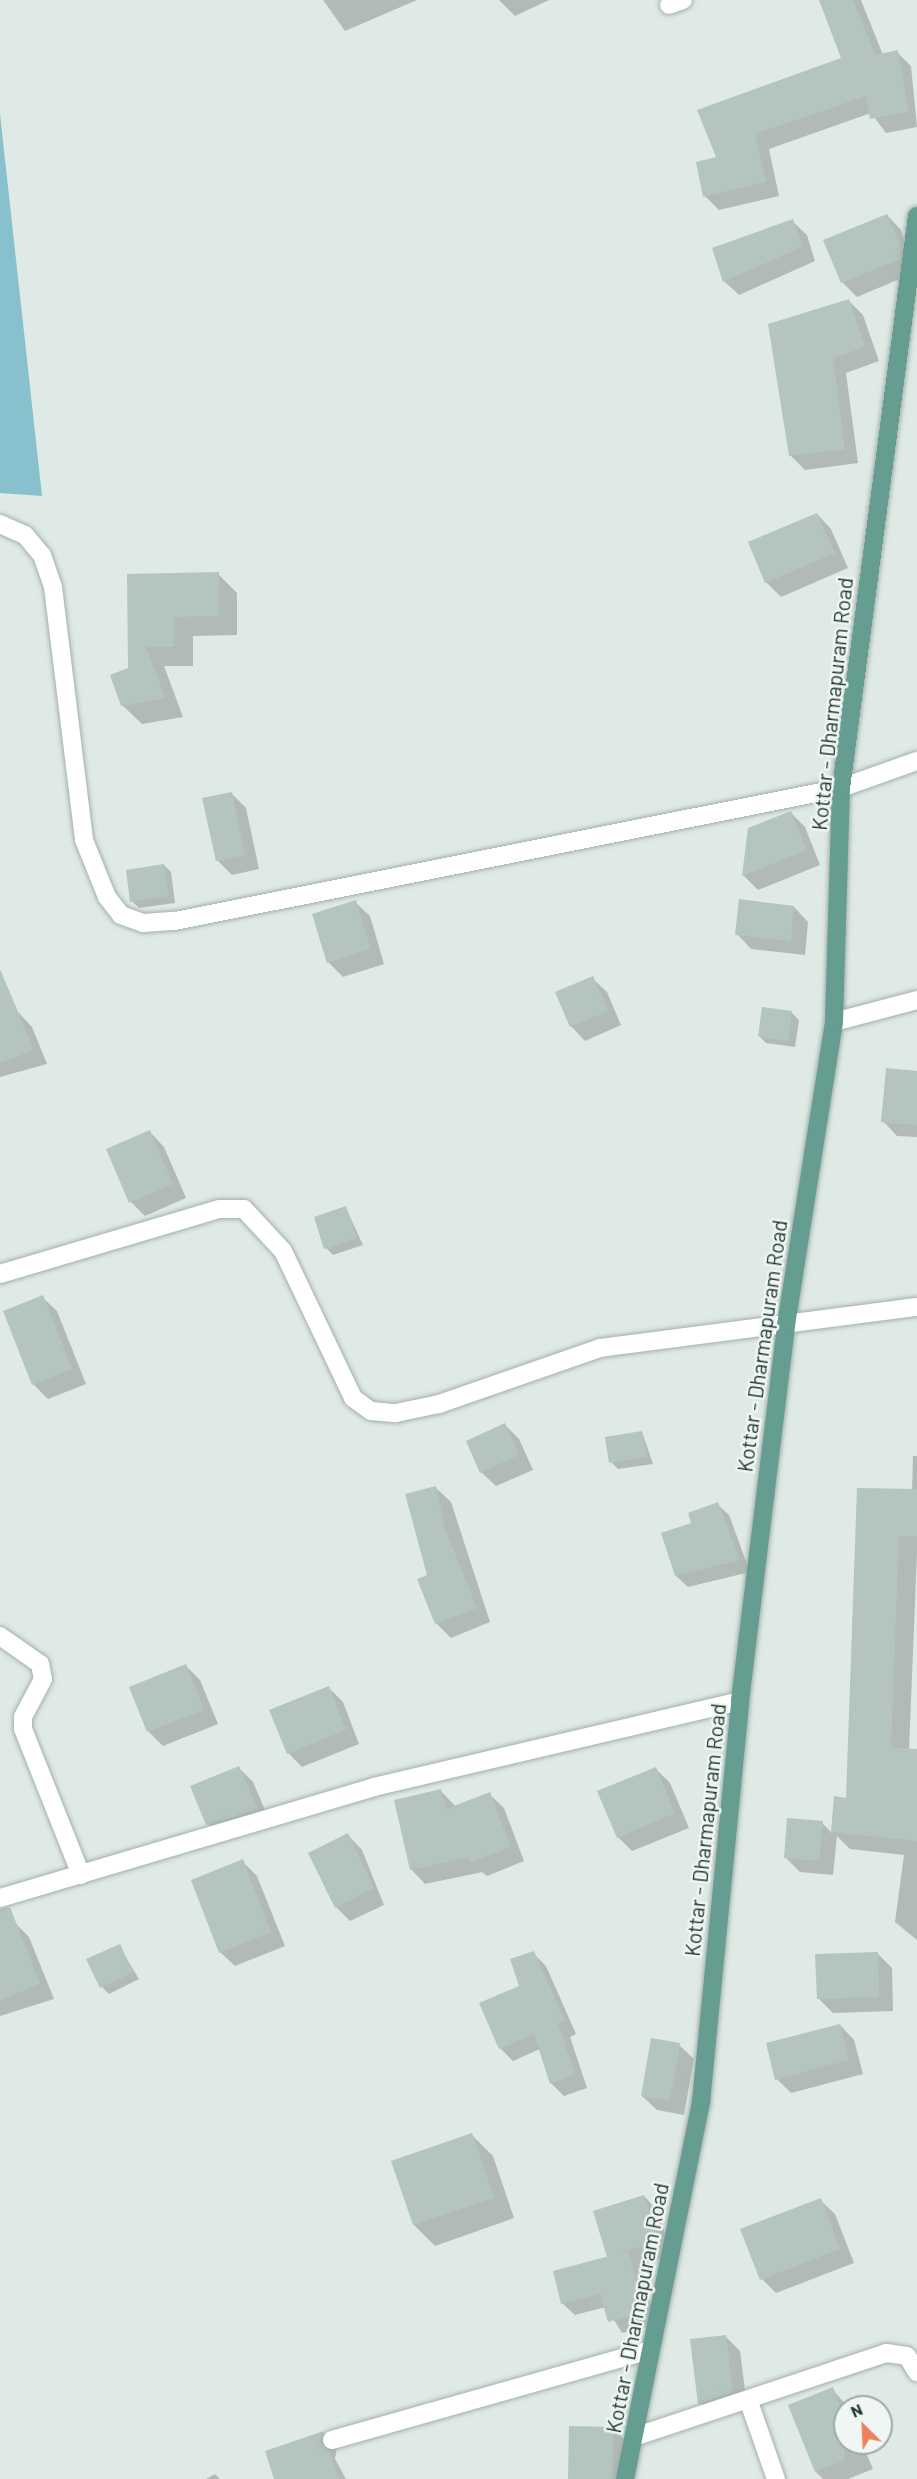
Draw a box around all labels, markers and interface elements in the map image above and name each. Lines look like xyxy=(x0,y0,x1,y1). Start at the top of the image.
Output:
street label: Kottar - Dharmapuram Road xyxy=(806,576,858,832)
street label: Kottar - Dharmapuram Road xyxy=(732,1218,792,1474)
street label: Kottar - Dharmapuram Road xyxy=(679,1702,731,1958)
street label: Kottar - Dharmapuram Road xyxy=(600,2181,674,2435)
north arrow xyxy=(833,2395,893,2455)
text: N xyxy=(848,2399,865,2421)

